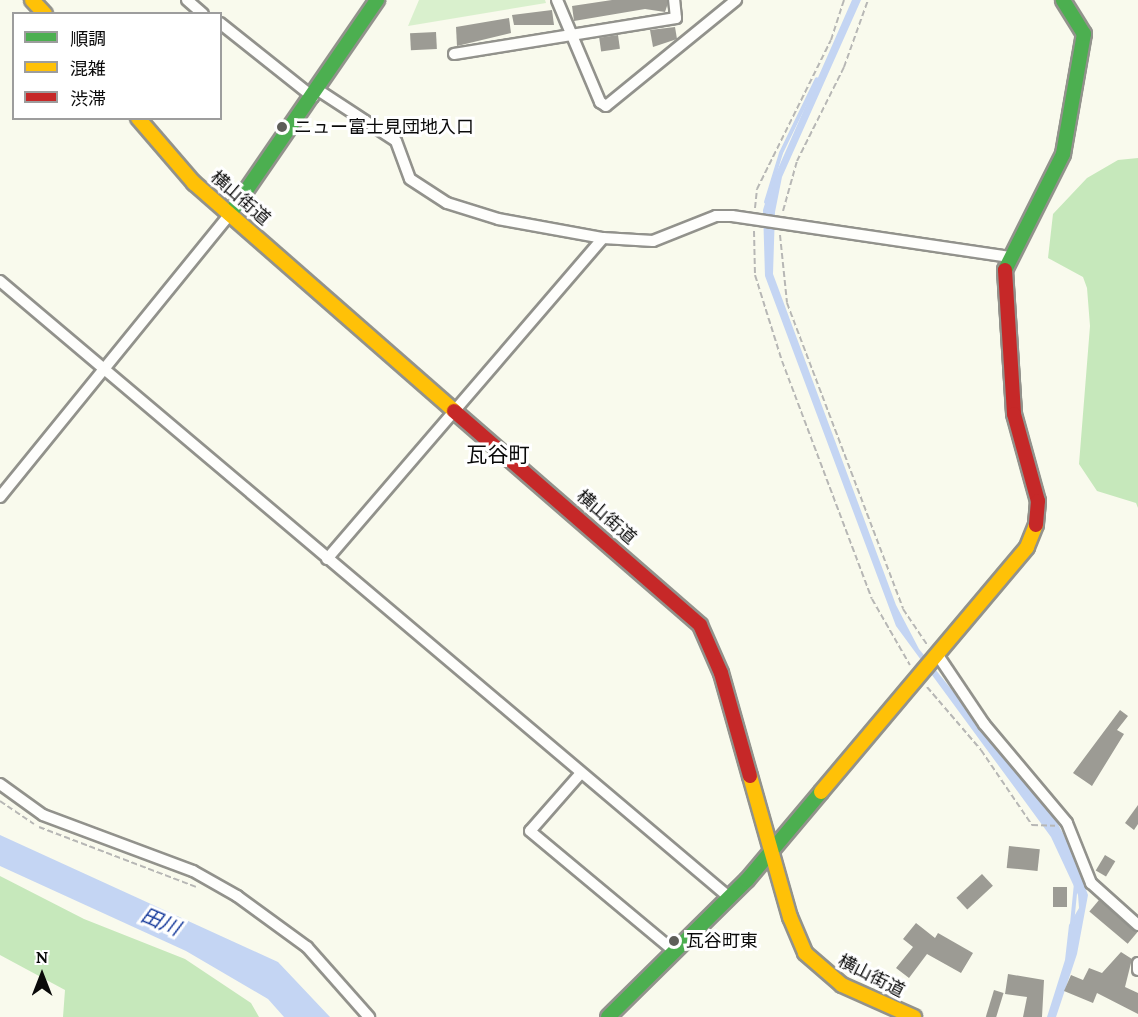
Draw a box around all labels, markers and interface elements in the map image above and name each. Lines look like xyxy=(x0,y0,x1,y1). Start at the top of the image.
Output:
legend xyxy=(12,12,222,120)
text: 順調 xyxy=(70,27,106,50)
text: 混雑 xyxy=(70,57,106,80)
text: 渋滞 xyxy=(70,87,106,110)
place label: ニュー富士見団地入口 xyxy=(294,116,474,138)
marker: ニュー富士見団地入口 xyxy=(275,120,289,134)
street label: 横山街道 xyxy=(206,166,274,230)
district label: 瓦谷町 xyxy=(467,442,529,468)
street label: 横山街道 xyxy=(572,485,640,549)
water label: 田川 xyxy=(138,902,184,940)
place label: 瓦谷町東 xyxy=(686,930,758,952)
marker: 瓦谷町東 xyxy=(667,934,681,948)
north arrow xyxy=(12,945,72,1005)
text: N xyxy=(36,947,48,967)
street label: 横山街道 xyxy=(834,950,908,1002)

